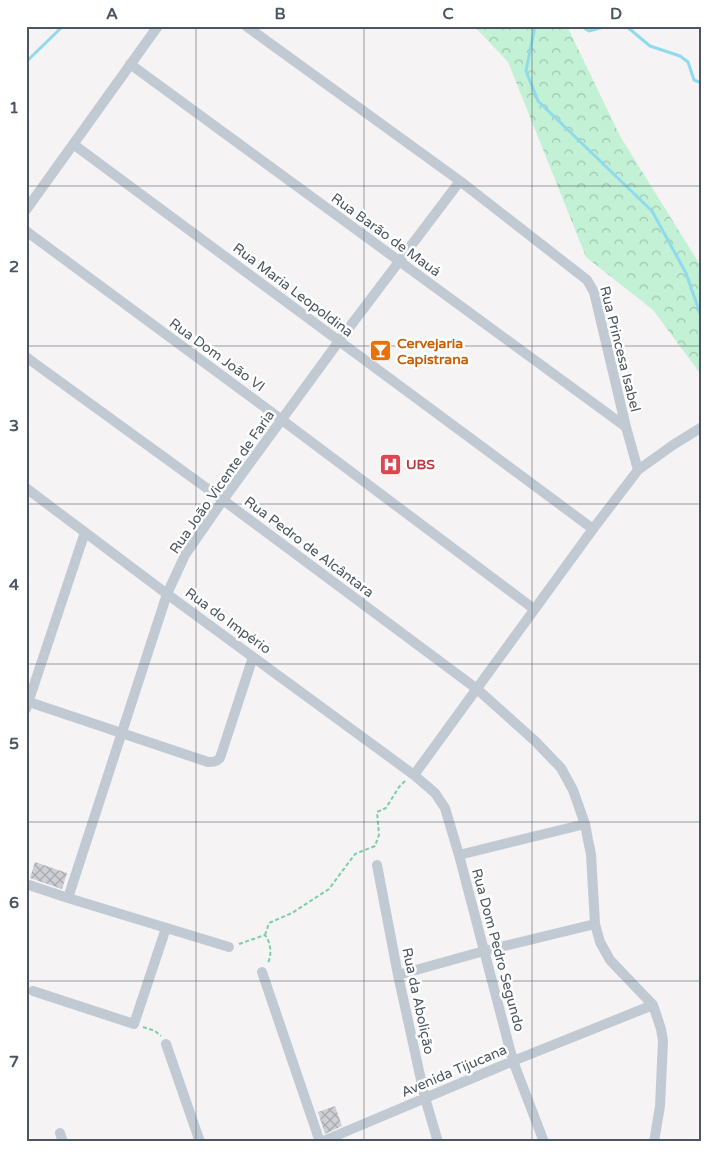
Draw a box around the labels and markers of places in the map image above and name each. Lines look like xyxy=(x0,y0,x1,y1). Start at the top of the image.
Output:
place label: Cervejaria Capistrana xyxy=(397,335,469,368)
bar icon: Cervejaria Capistrana xyxy=(369,339,393,363)
hospital icon: UBS xyxy=(378,452,402,476)
place label: UBS xyxy=(406,456,435,473)

